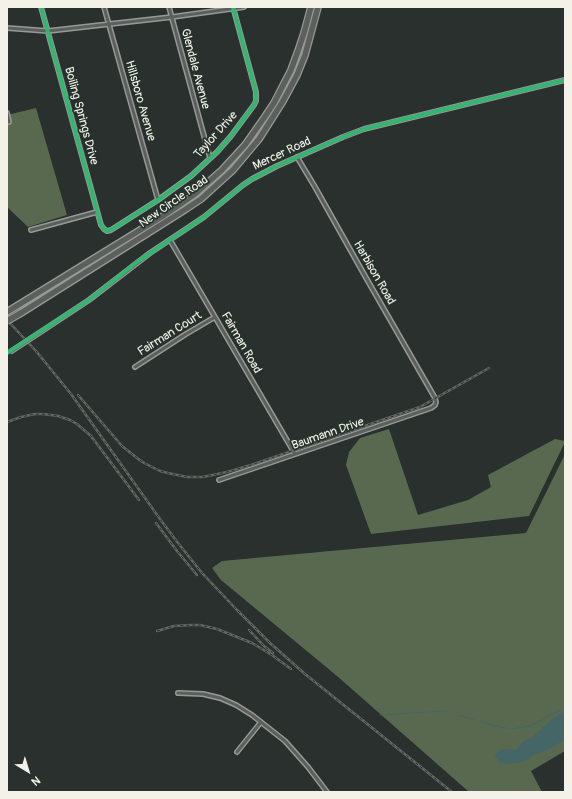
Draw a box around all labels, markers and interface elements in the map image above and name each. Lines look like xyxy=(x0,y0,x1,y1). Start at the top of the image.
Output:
street label: Glendale Avenue xyxy=(177,27,213,111)
street label: Hillsboro Avenue xyxy=(122,59,158,143)
street label: Boiling Springs Drive xyxy=(61,65,101,167)
street label: Taylor Drive xyxy=(191,108,241,162)
street label: Mercer Road xyxy=(251,134,313,174)
street label: New Circle Road xyxy=(137,173,211,231)
street label: Harbison Road xyxy=(350,238,398,308)
street label: Fairman Court xyxy=(135,309,205,359)
street label: Fairman Road xyxy=(218,310,264,376)
street label: Baumann Drive xyxy=(290,415,366,453)
north arrow xyxy=(8,751,48,791)
text: N xyxy=(29,773,43,788)

